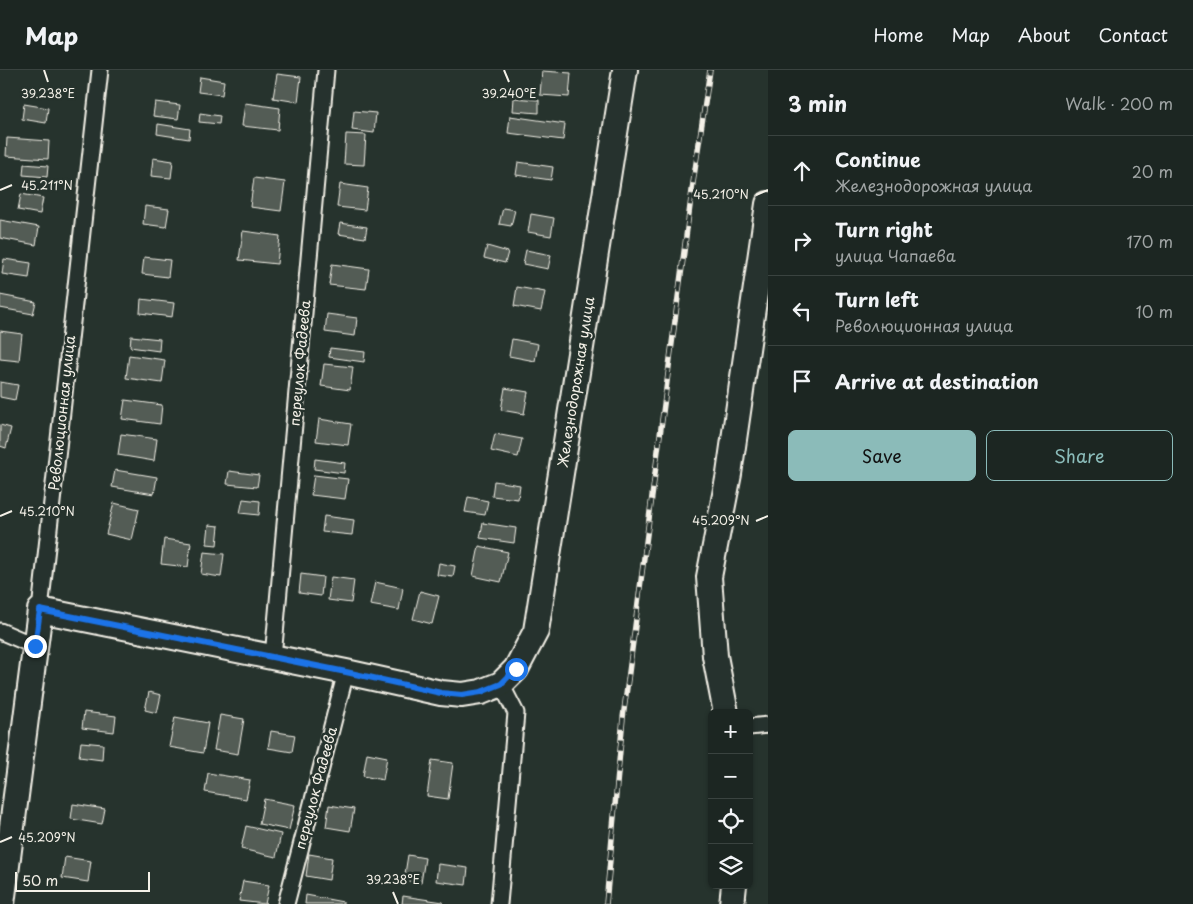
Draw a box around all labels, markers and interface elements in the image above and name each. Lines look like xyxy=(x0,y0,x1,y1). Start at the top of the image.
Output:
text: Map xyxy=(25,17,78,53)
text: Home xyxy=(873,21,923,48)
text: Map xyxy=(951,21,990,48)
text: About xyxy=(1018,21,1070,48)
text: Contact xyxy=(1098,21,1168,48)
text: 39.238°E xyxy=(21,84,75,102)
text: 39.240°E xyxy=(481,84,537,102)
text: 3 min xyxy=(788,87,847,119)
text: Walk · 200 m xyxy=(1065,91,1173,115)
text: Continue xyxy=(835,145,921,173)
icon: ahead xyxy=(788,157,816,185)
text: 20 m xyxy=(1132,159,1173,183)
text: Железнодорожная улица xyxy=(835,173,1032,197)
text: 45.211°N xyxy=(21,176,73,194)
text: 45.210°N xyxy=(693,185,749,203)
text: Turn right xyxy=(835,215,933,243)
icon: right xyxy=(788,227,816,255)
text: 170 m xyxy=(1127,229,1173,253)
text: улица Чапаева xyxy=(835,243,956,267)
text: Turn left xyxy=(835,285,919,313)
street label: Железнодорожная улица xyxy=(552,295,599,469)
icon: left xyxy=(788,297,816,325)
street label: переулок Фадеева xyxy=(284,299,315,427)
text: 10 m xyxy=(1136,299,1173,323)
text: Революционная улица xyxy=(835,313,1013,337)
street label: Революционная улица xyxy=(43,334,80,492)
icon: arrive xyxy=(788,367,816,395)
text: Arrive at destination xyxy=(835,367,1039,395)
button: Save xyxy=(788,430,976,481)
button: Share xyxy=(986,430,1173,481)
text: 45.210°N xyxy=(19,502,75,520)
text: 45.209°N xyxy=(692,511,750,529)
route end xyxy=(24,635,47,658)
route start xyxy=(505,658,528,681)
map controls xyxy=(708,709,753,889)
button: + xyxy=(708,709,753,754)
street label: переулок Фадеева xyxy=(289,724,342,852)
button: − xyxy=(708,754,753,799)
button: locate xyxy=(708,799,753,844)
text: 45.209°N xyxy=(18,828,76,846)
button: layers xyxy=(708,844,753,889)
scale bar xyxy=(15,869,150,892)
text: 50 m xyxy=(22,870,58,891)
text: 39.238°E xyxy=(366,870,420,888)

